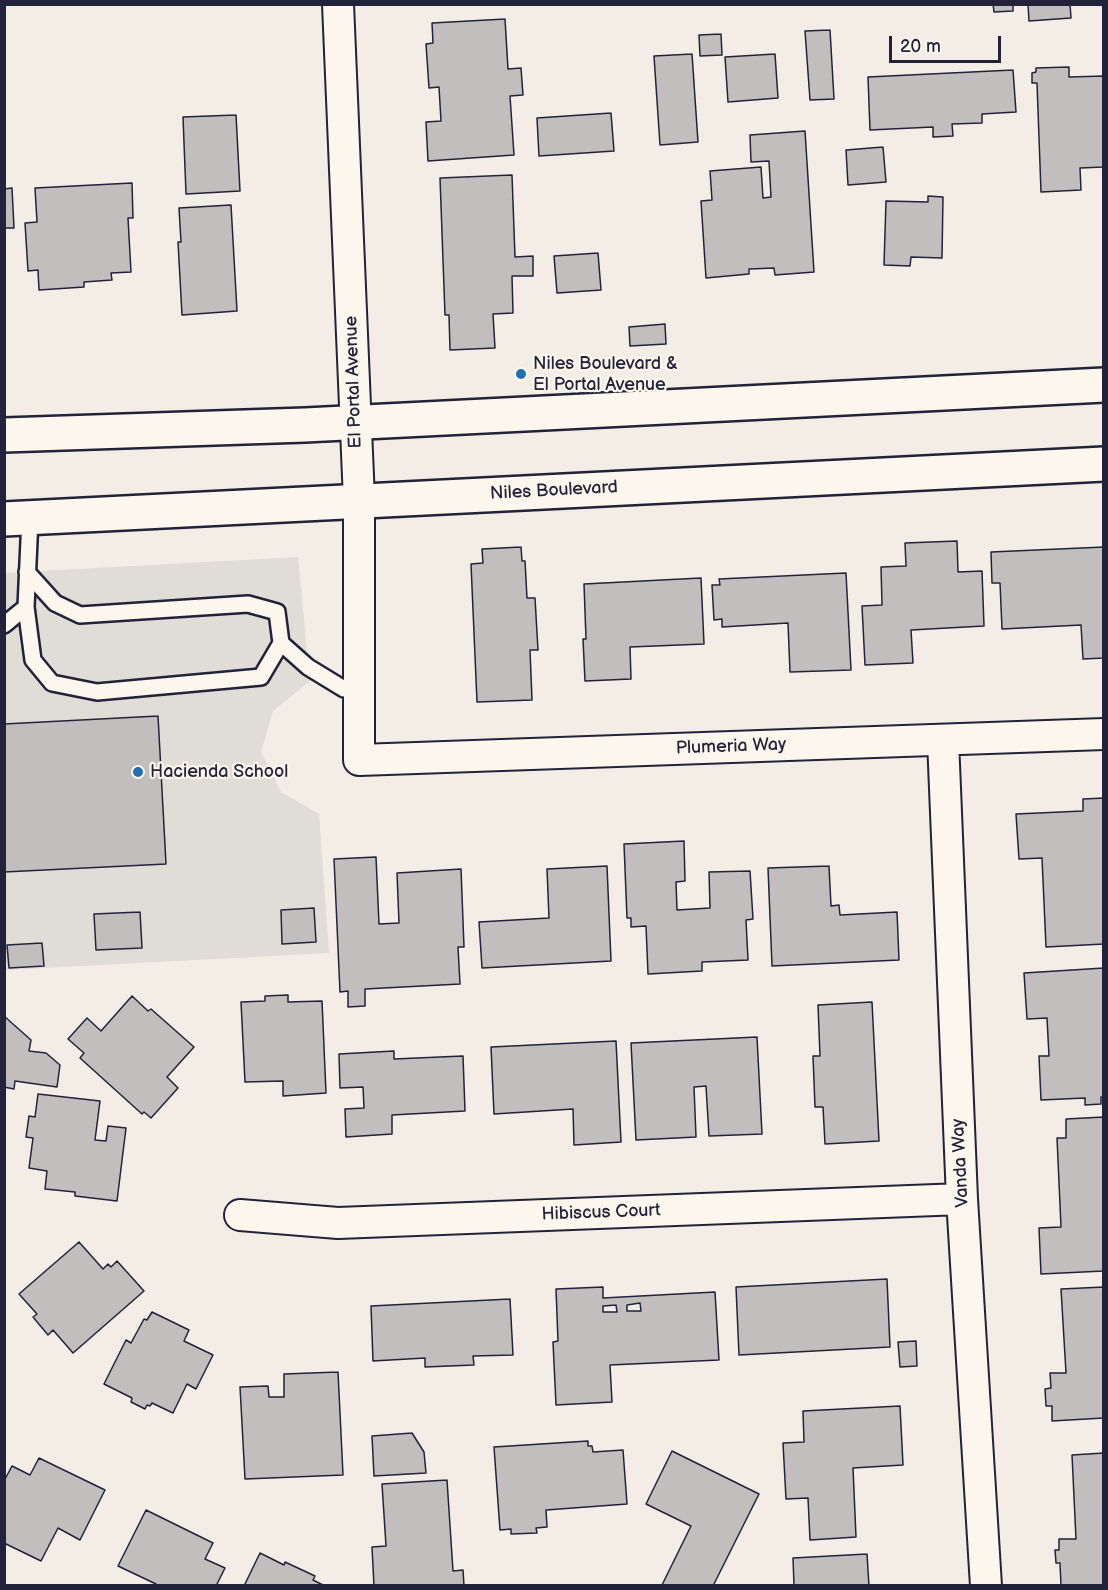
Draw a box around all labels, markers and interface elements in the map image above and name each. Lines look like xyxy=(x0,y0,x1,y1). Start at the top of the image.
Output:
scale bar xyxy=(892,24,1004,62)
text: 20 m xyxy=(900,36,941,57)
street label: El Portal Avenue xyxy=(341,315,367,449)
place label: Niles Boulevard & El Portal Avenue xyxy=(533,353,678,395)
marker: Niles Boulevard & El Portal Avenue xyxy=(514,367,528,381)
street label: Niles Boulevard xyxy=(490,477,618,505)
street label: Plumeria Way xyxy=(675,734,787,760)
place label: Hacienda School xyxy=(150,761,288,783)
marker: Hacienda School xyxy=(131,765,145,779)
street label: Vanda Way xyxy=(948,1118,974,1208)
street label: Hibiscus Court xyxy=(541,1200,661,1226)

